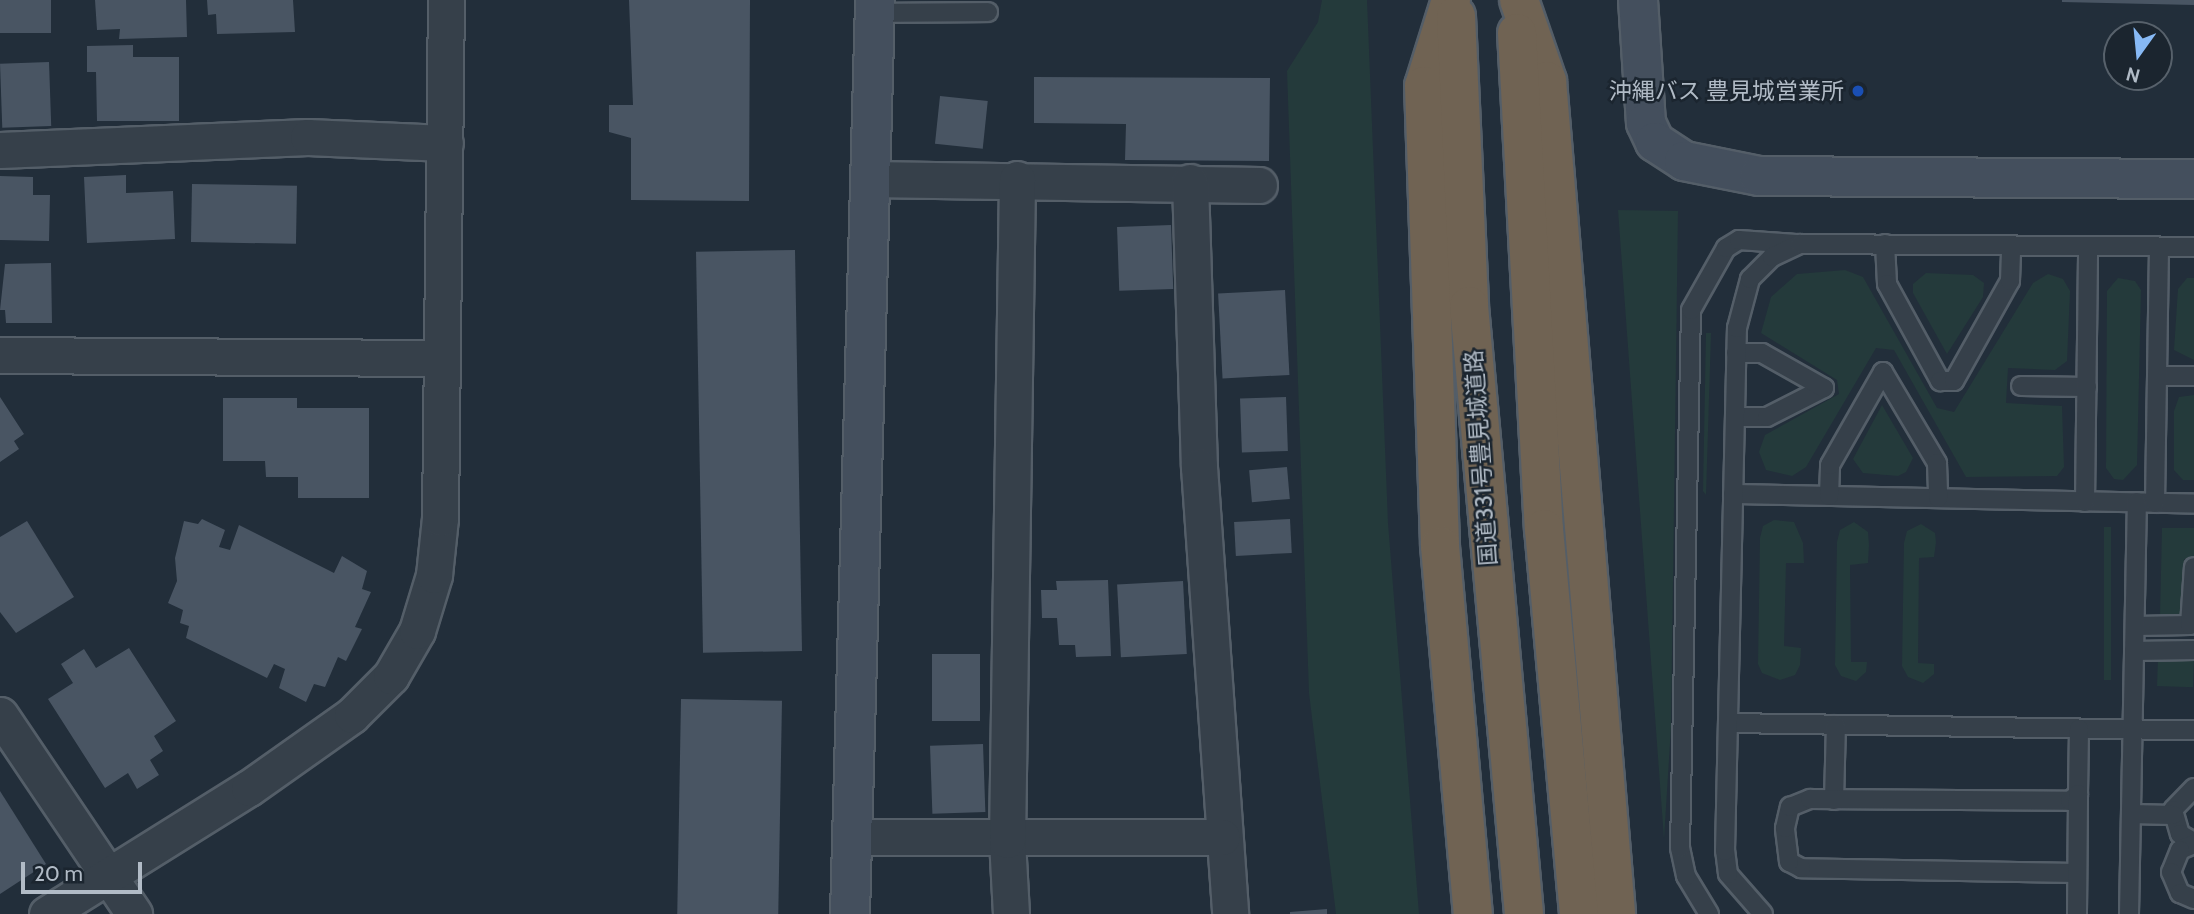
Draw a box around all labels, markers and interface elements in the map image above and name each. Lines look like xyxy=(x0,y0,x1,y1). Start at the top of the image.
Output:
north arrow xyxy=(2103,21,2173,91)
text: N xyxy=(2123,62,2142,88)
place label: 沖縄バス 豊見城営業所 xyxy=(1609,77,1844,105)
marker: 沖縄バス 豊見城営業所 xyxy=(1850,83,1866,99)
street label: 国道331号豊見城道路 xyxy=(1460,349,1502,567)
scale bar xyxy=(24,848,145,892)
text: 20 m xyxy=(34,861,83,886)

